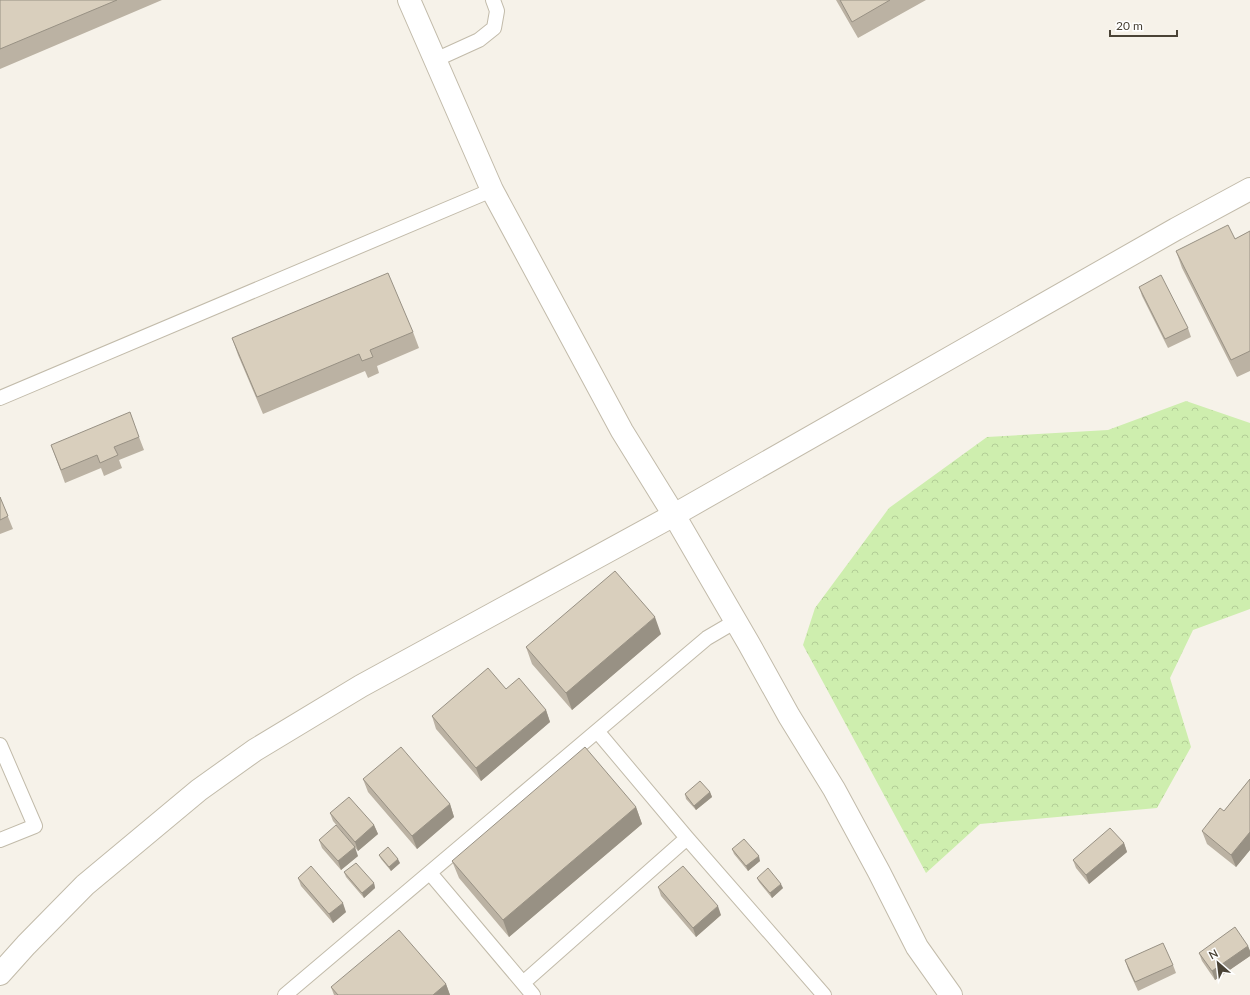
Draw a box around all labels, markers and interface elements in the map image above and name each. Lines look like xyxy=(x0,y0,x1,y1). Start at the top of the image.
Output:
scale bar xyxy=(1110,12,1177,38)
text: 20 m xyxy=(1116,18,1143,33)
north arrow xyxy=(1198,943,1238,983)
text: N xyxy=(1206,946,1220,961)

